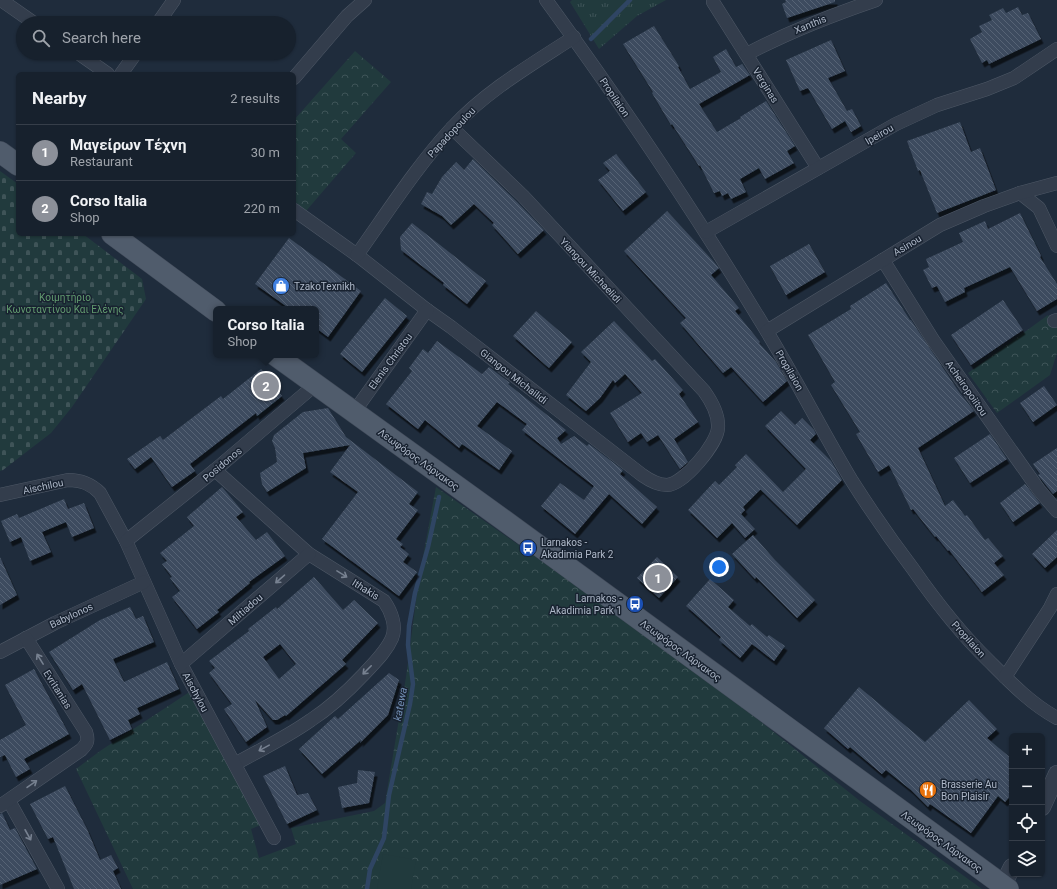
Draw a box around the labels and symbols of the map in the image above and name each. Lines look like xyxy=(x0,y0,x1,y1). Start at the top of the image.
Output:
street label: Xanthis xyxy=(793,13,828,36)
street label: Verginas xyxy=(751,66,781,105)
street label: Propilaion xyxy=(597,76,632,119)
street label: Papadopoulou xyxy=(425,105,477,160)
street label: Ipeirou xyxy=(863,122,895,147)
street label: Asinou xyxy=(891,233,923,258)
street label: Yiangou Michaelidi xyxy=(558,236,623,305)
shop icon: TzakoTexnikh xyxy=(271,276,291,296)
place label: TzakoTexnikh xyxy=(294,281,355,292)
park label: Κοιμητήριο Κωνσταντίνου Και Ελένης xyxy=(6,292,124,316)
street label: Elenis Christou xyxy=(366,331,414,391)
street label: Giangou Michailidi xyxy=(478,347,549,406)
street label: Propilaion xyxy=(774,348,806,392)
street label: Acheiropoiitou xyxy=(944,359,990,418)
pin: 2 xyxy=(253,371,279,401)
street label: Λεωφόρος Λάρνακος xyxy=(376,426,461,493)
street label: Posidonos xyxy=(201,445,244,484)
street label: Aischilou xyxy=(22,477,64,496)
place label: Larnakos - Akadimia Park 2 xyxy=(541,537,614,560)
bus stop icon: Larnakos - Akadimia Park 2 xyxy=(518,538,538,558)
your location xyxy=(709,557,729,577)
pin: 1 xyxy=(645,563,671,593)
one-way arrow xyxy=(337,570,348,578)
one-way arrow xyxy=(274,575,285,584)
street label: Ithakis xyxy=(350,577,381,602)
street label: Miltiadou xyxy=(226,592,265,627)
place label: Larnakos - Akadimia Park 1 xyxy=(550,593,622,616)
bus stop icon: Larnakos - Akadimia Park 1 xyxy=(625,594,645,614)
street label: Babylonos xyxy=(48,601,95,630)
street label: Λεωφόρος Λάρνακος xyxy=(638,617,723,684)
street label: Propilaion xyxy=(950,619,988,660)
one-way arrow xyxy=(35,653,43,665)
one-way arrow xyxy=(362,666,372,675)
street label: Evritanias xyxy=(41,668,74,711)
street label: Aischylou xyxy=(181,671,211,714)
water label: katewa xyxy=(391,686,410,722)
one-way arrow xyxy=(258,745,270,752)
place label: Brasserie Au Bon Plaisir xyxy=(941,779,997,802)
one-way arrow xyxy=(26,780,37,788)
restaurant icon: Brasserie Au Bon Plaisir xyxy=(918,780,938,800)
street label: Λεωφόρος Λάρνακος xyxy=(899,808,984,875)
one-way arrow xyxy=(24,829,32,841)

